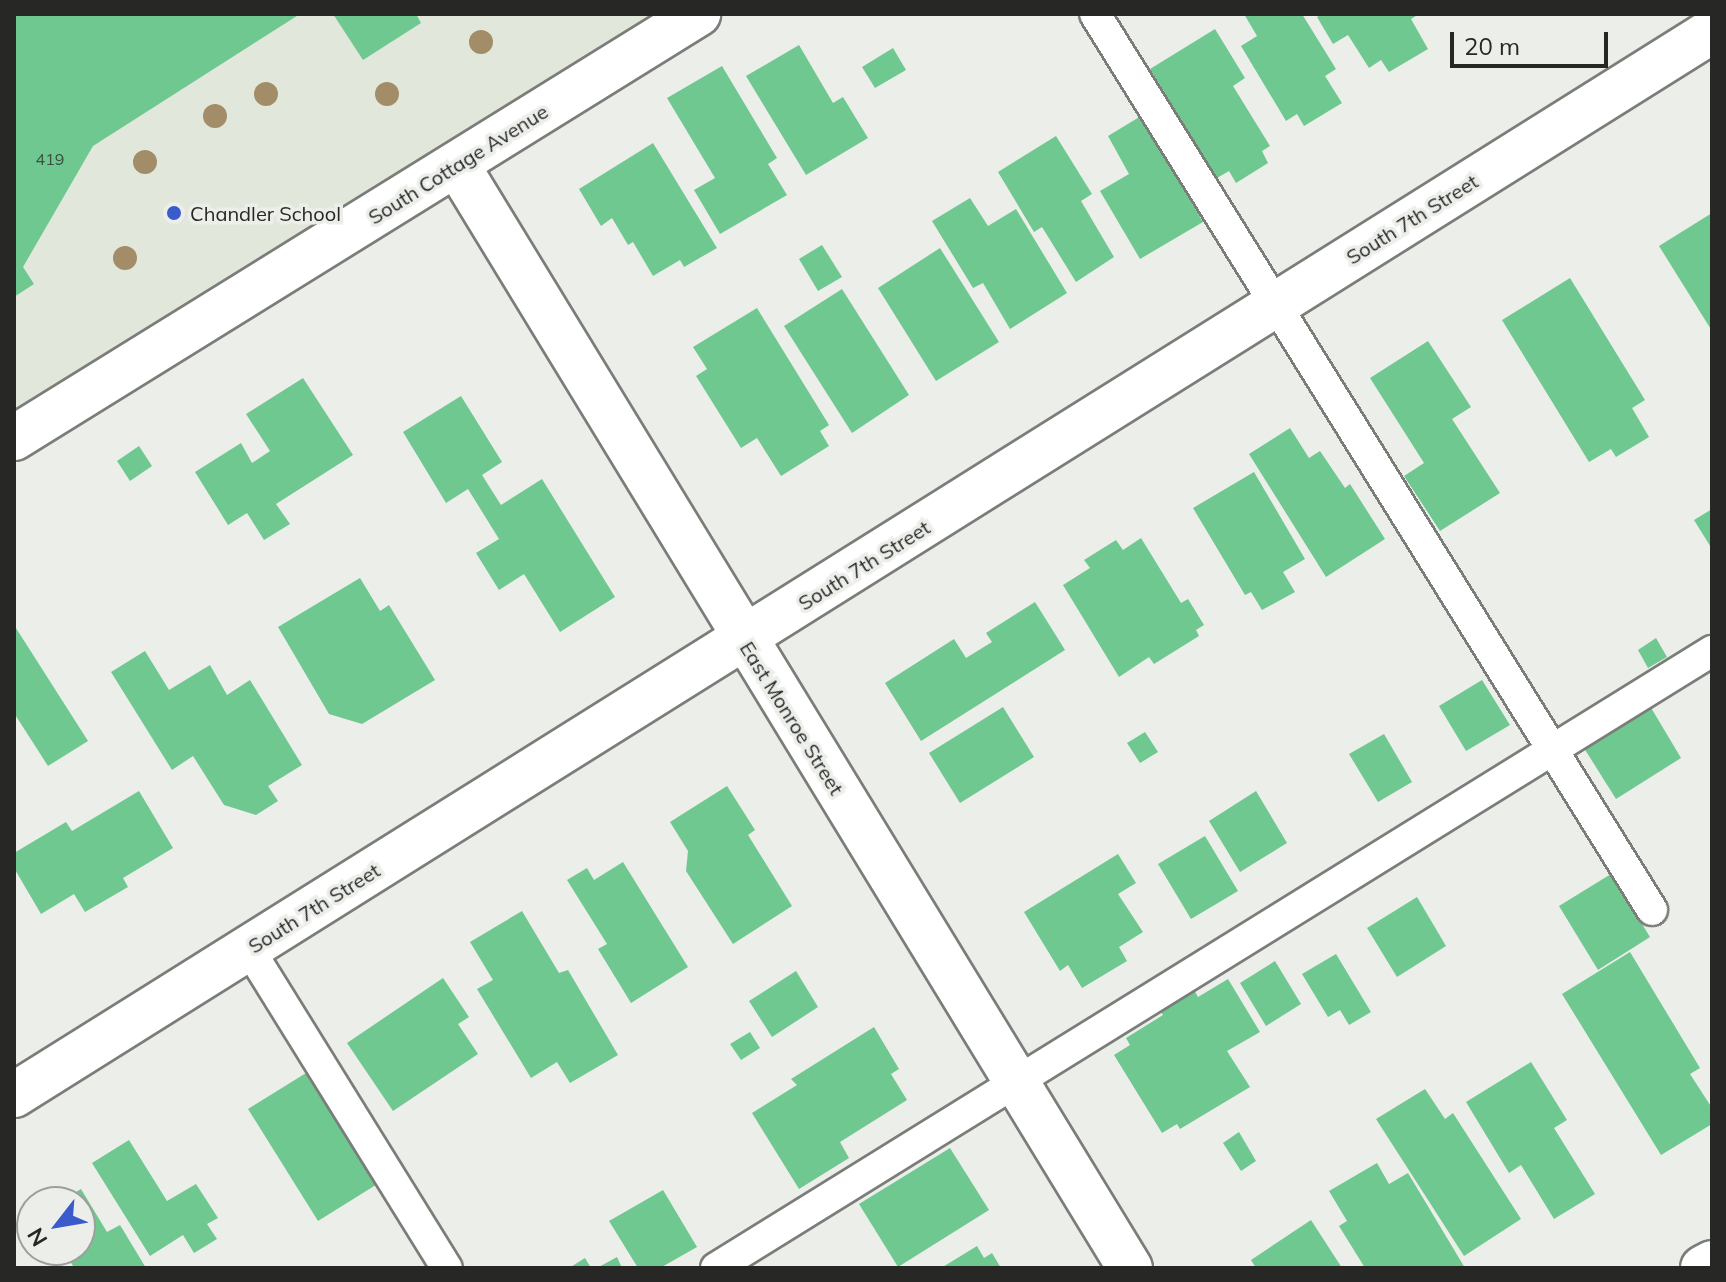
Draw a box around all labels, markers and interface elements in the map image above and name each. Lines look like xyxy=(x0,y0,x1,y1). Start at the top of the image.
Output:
scale bar xyxy=(1454,16,1612,66)
text: 20 m xyxy=(1464,31,1520,61)
street label: South Cottage Avenue xyxy=(364,99,552,229)
house number: 419 xyxy=(36,149,64,169)
street label: South 7th Street xyxy=(1342,169,1482,269)
place label: Chandler School xyxy=(190,201,341,225)
marker: Chandler School xyxy=(165,204,183,222)
street label: South 7th Street xyxy=(794,515,934,615)
street label: East Monroe Street xyxy=(735,637,849,799)
street label: South 7th Street xyxy=(244,858,384,958)
north arrow xyxy=(16,1186,96,1266)
text: N xyxy=(21,1223,53,1252)

